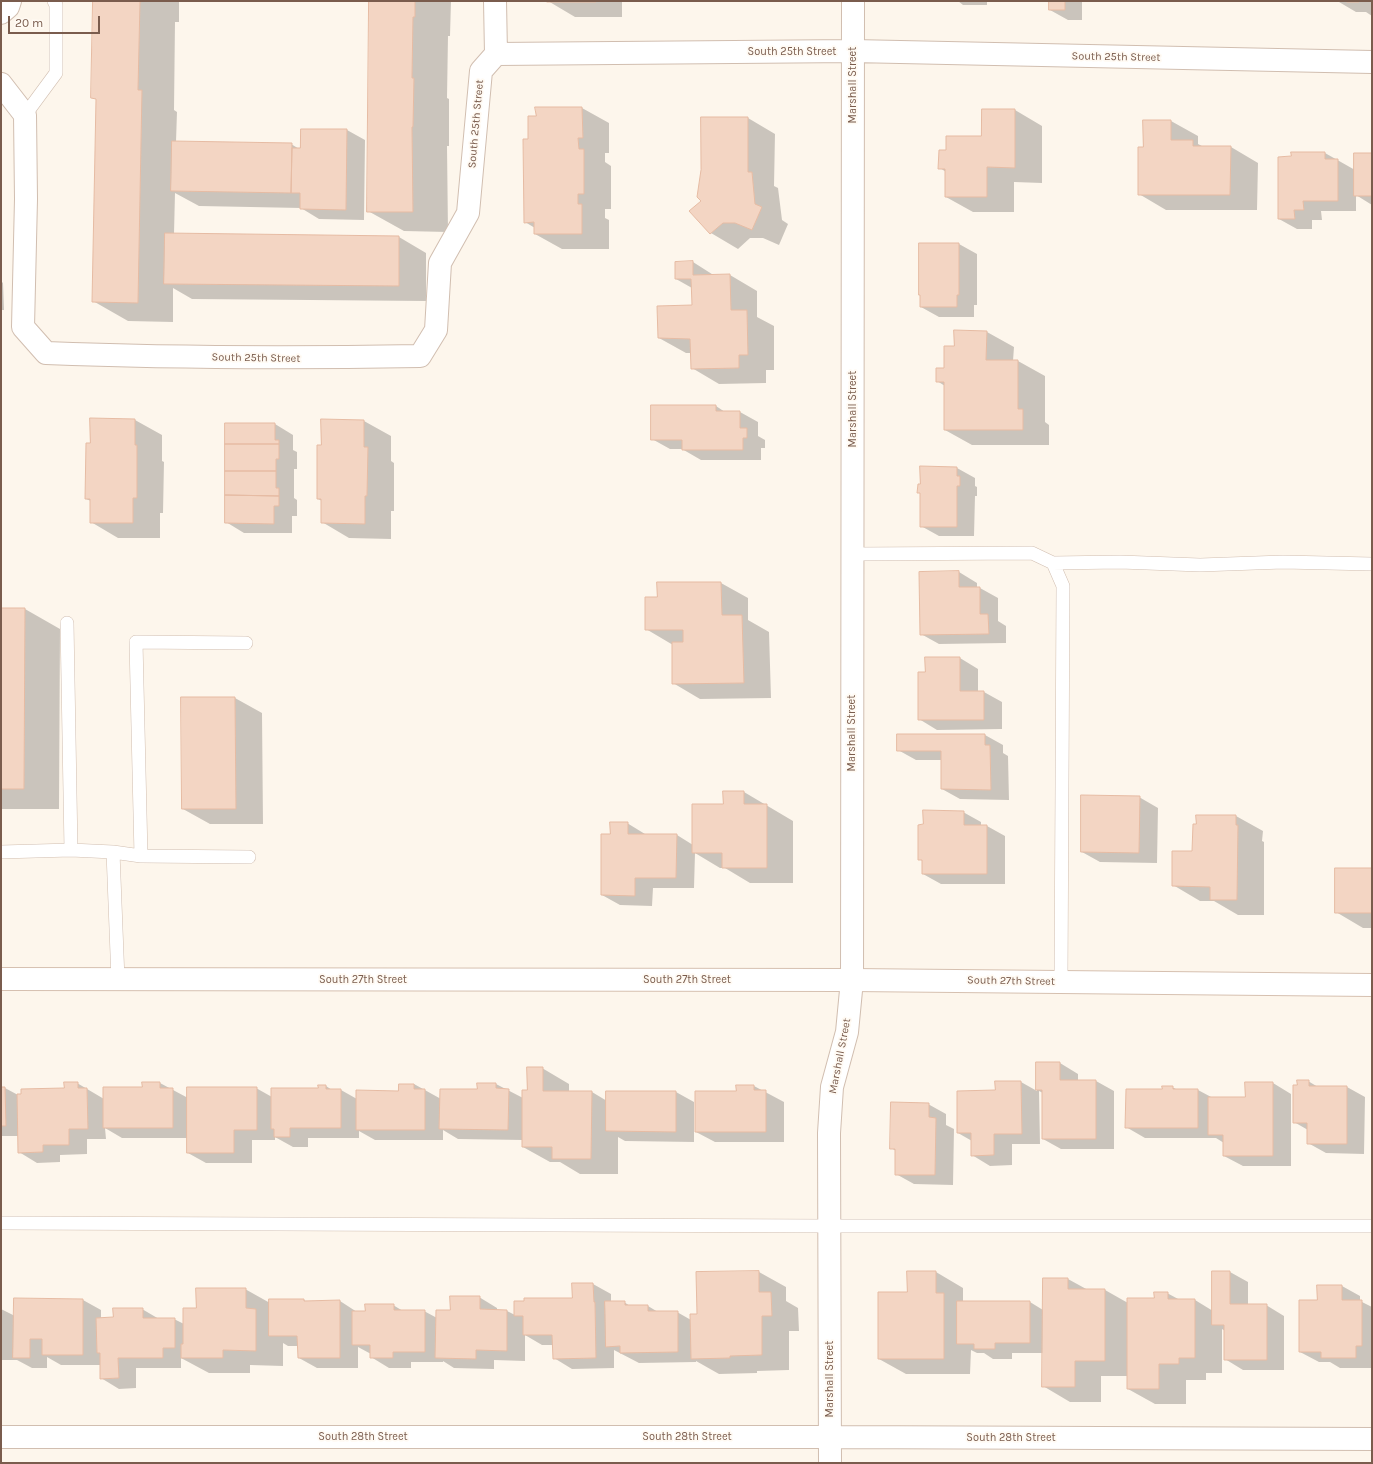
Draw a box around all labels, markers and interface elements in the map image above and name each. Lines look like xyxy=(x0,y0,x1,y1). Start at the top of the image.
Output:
scale bar xyxy=(10,8,102,34)
text: 20 m xyxy=(15,16,43,30)
street label: South 25th Street xyxy=(748,45,836,59)
street label: Marshall Street xyxy=(846,47,860,123)
street label: South 25th Street xyxy=(1071,50,1161,64)
street label: South 25th Street xyxy=(466,79,486,169)
street label: South 25th Street xyxy=(211,351,301,365)
street label: Marshall Street xyxy=(846,371,860,447)
street label: Marshall Street xyxy=(845,695,859,771)
street label: South 27th Street xyxy=(319,973,407,987)
street label: South 27th Street xyxy=(643,973,731,987)
street label: South 27th Street xyxy=(967,974,1055,988)
street label: Marshall Street xyxy=(826,1017,854,1095)
street label: Marshall Street xyxy=(823,1341,837,1417)
street label: South 28th Street xyxy=(318,1430,408,1444)
street label: South 28th Street xyxy=(642,1430,732,1444)
street label: South 28th Street xyxy=(966,1431,1056,1445)

